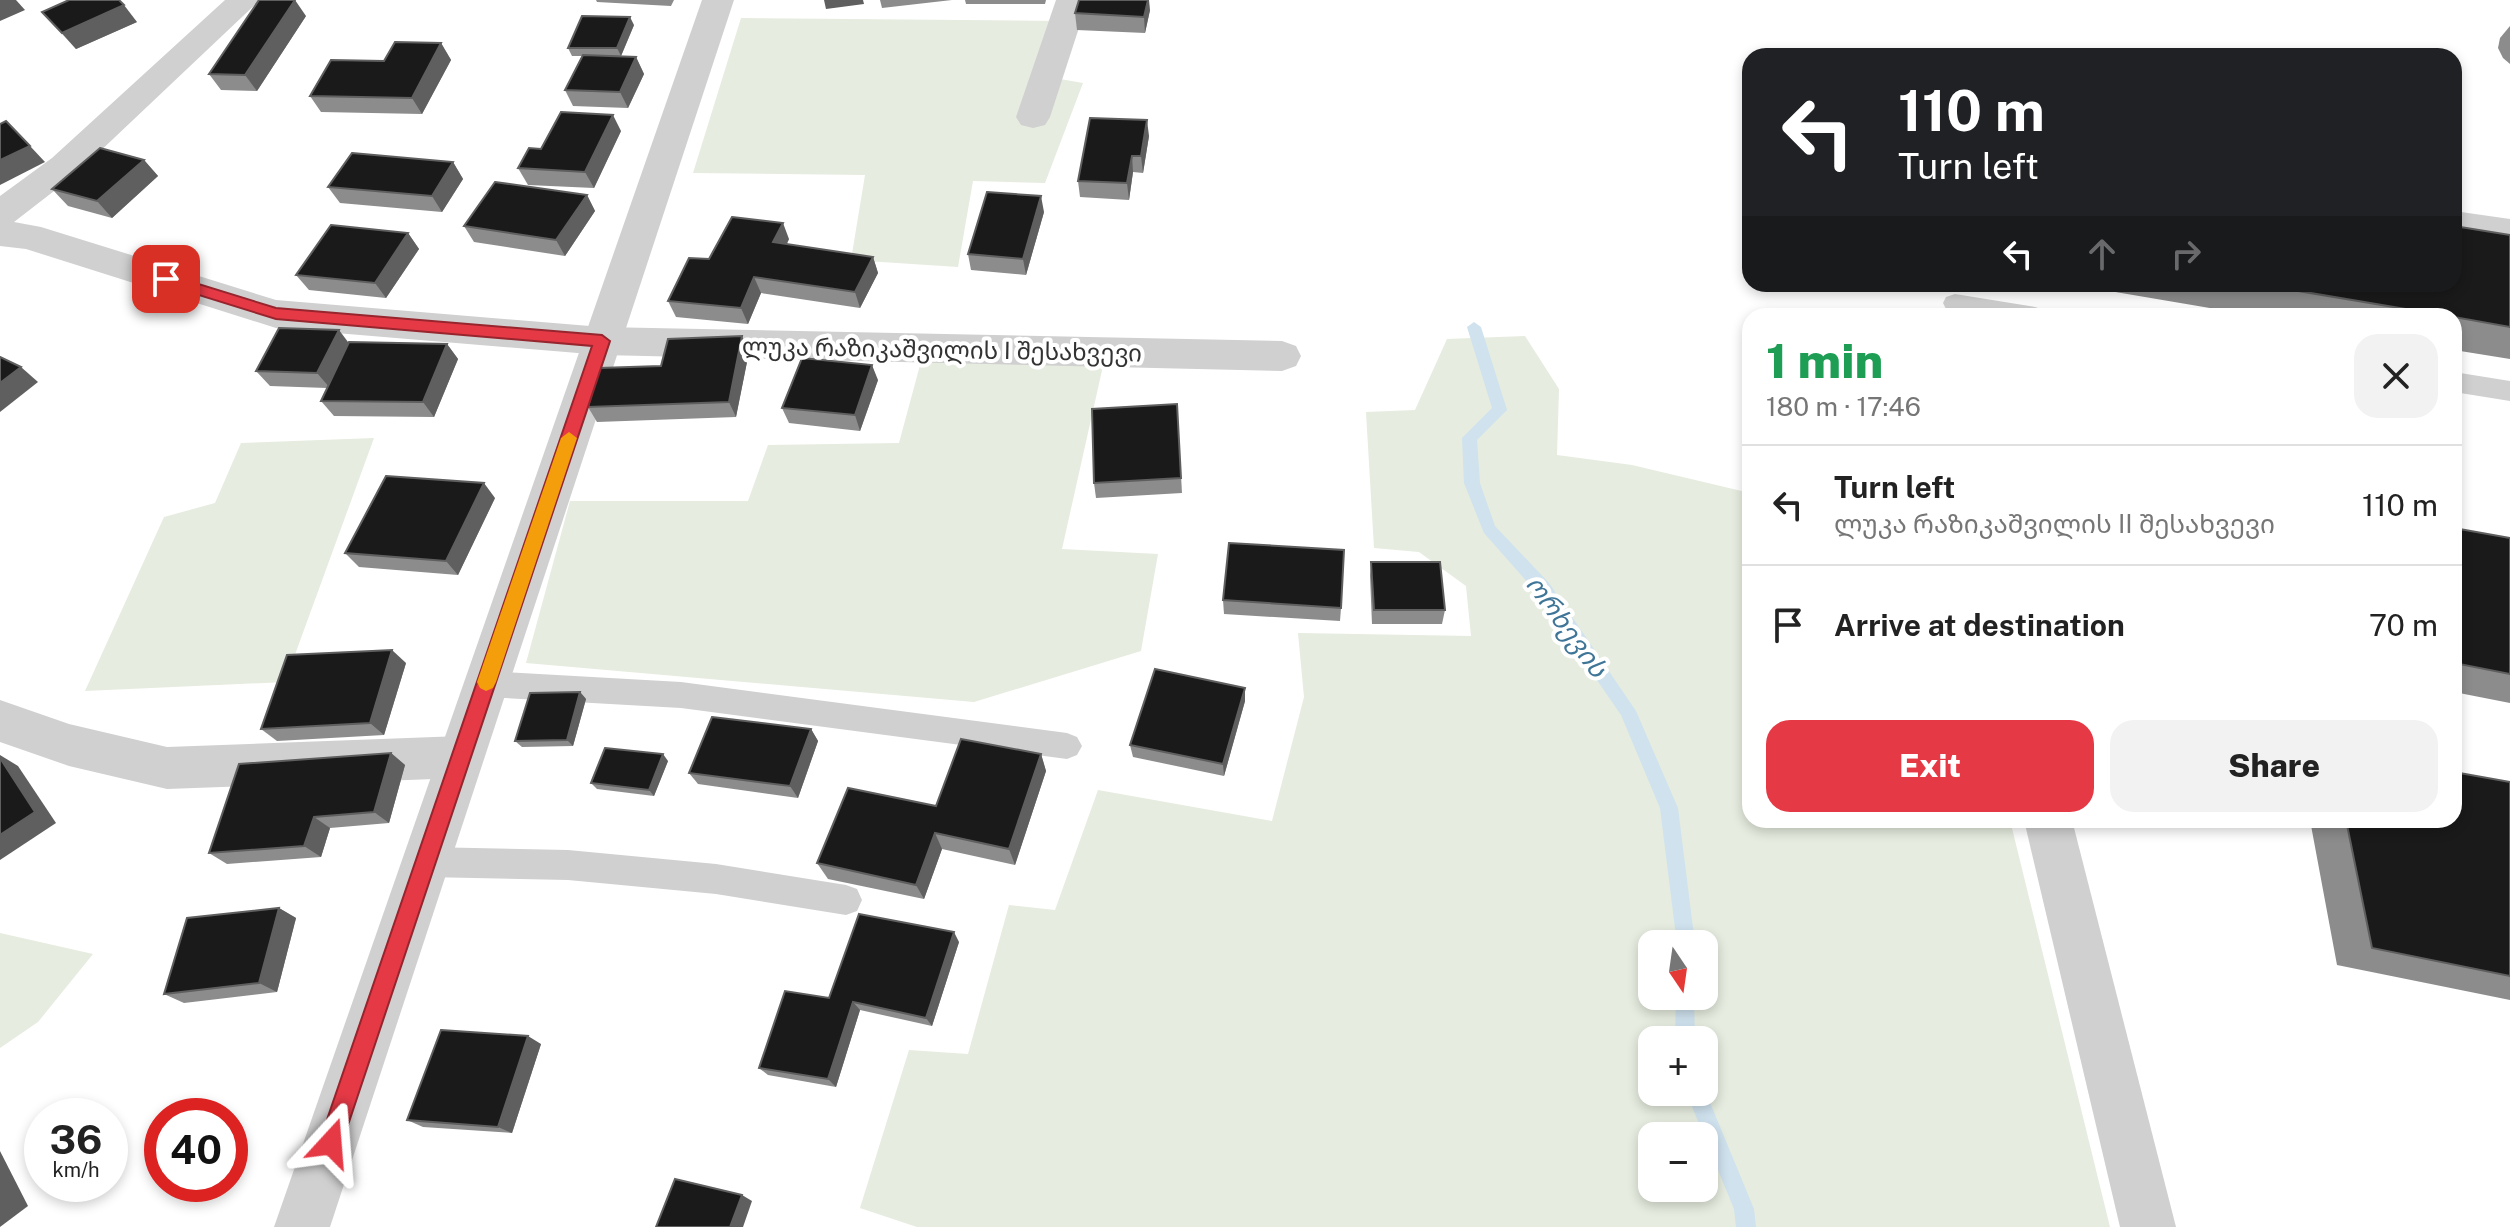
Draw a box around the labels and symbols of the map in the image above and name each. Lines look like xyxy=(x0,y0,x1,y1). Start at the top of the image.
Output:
pin xyxy=(132,245,200,313)
street label: ლუკა რაზიკაშვილის I შესახვევი xyxy=(742,332,1142,367)
water label: ორხევის xyxy=(1519,569,1615,684)
north arrow xyxy=(1638,930,1718,1010)
speed limit sign: 40 xyxy=(144,1098,248,1202)
position arrow xyxy=(289,1101,373,1185)

